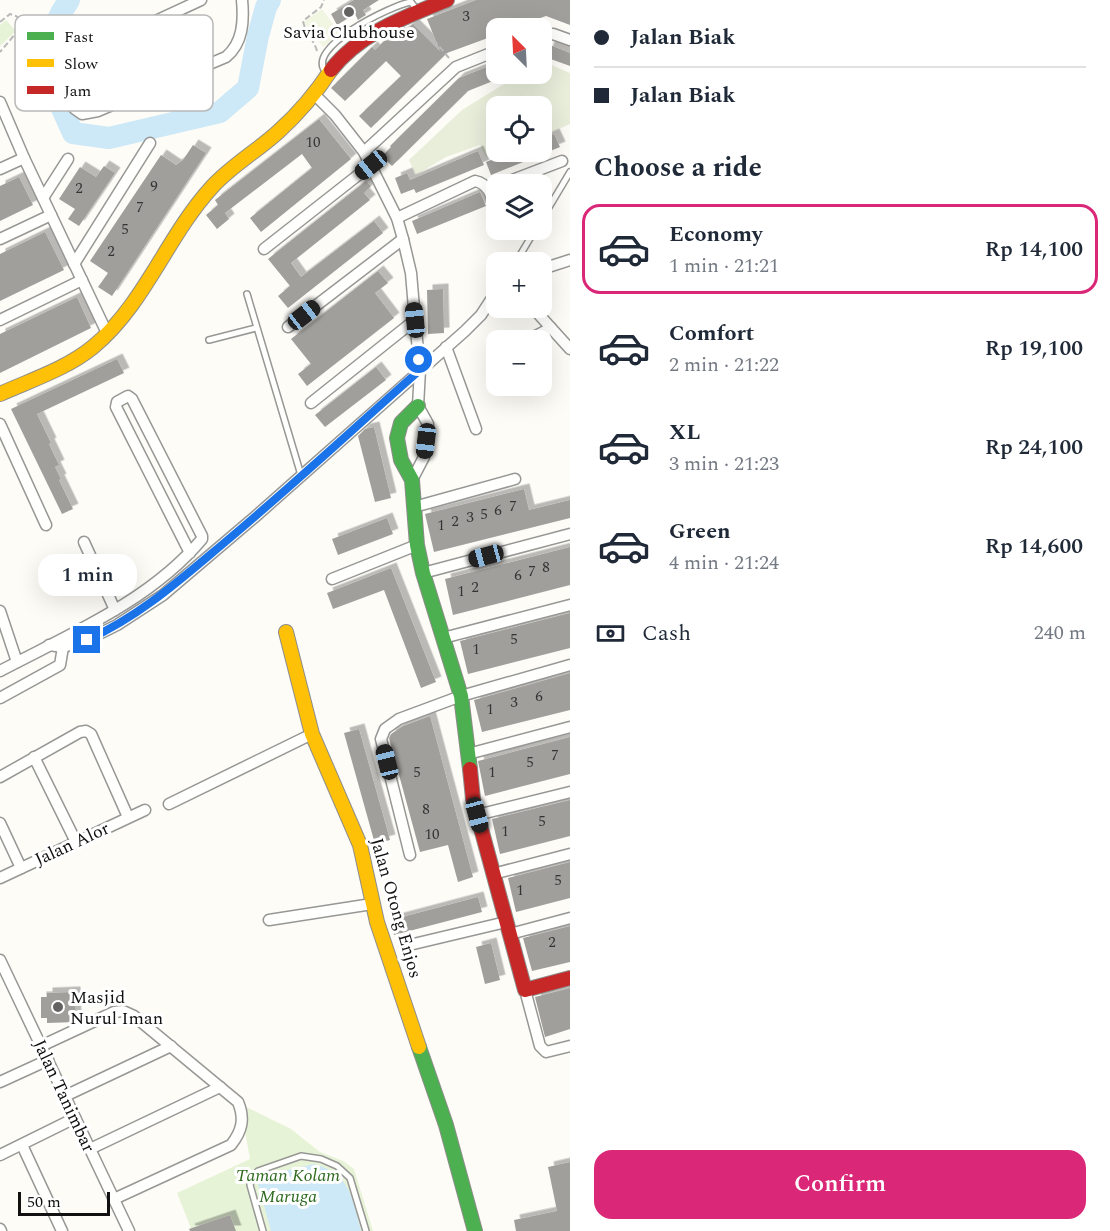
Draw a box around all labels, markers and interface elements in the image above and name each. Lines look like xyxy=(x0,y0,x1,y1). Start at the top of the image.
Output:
marker: Savia Clubhouse xyxy=(342,5,356,19)
house number: 3 xyxy=(462,5,470,28)
legend xyxy=(15,15,213,111)
north arrow xyxy=(486,18,552,84)
map controls xyxy=(486,18,552,396)
place label: Savia Clubhouse xyxy=(283,19,415,46)
text: Jalan Biak xyxy=(630,21,735,54)
text: Fast xyxy=(64,25,94,49)
text: Slow xyxy=(64,52,99,76)
text: Jam xyxy=(64,79,92,103)
text: Jalan Biak xyxy=(630,79,735,112)
button: locate xyxy=(486,96,552,162)
house number: 10 xyxy=(305,131,321,154)
car xyxy=(351,147,391,183)
text: Choose a ride xyxy=(594,147,762,189)
button: layers xyxy=(486,174,552,240)
house number: 9 xyxy=(150,175,158,198)
house number: 2 xyxy=(75,177,83,200)
house number: 7 xyxy=(136,196,144,219)
house number: 5 xyxy=(121,218,129,241)
text: Economy xyxy=(669,218,762,251)
icon: car xyxy=(597,222,651,276)
text: Rp 14,100 xyxy=(985,233,1083,266)
house number: 2 xyxy=(107,240,115,263)
text: 1 min · 21:21 xyxy=(669,251,779,281)
button: + xyxy=(486,252,552,318)
car xyxy=(284,297,324,333)
car xyxy=(404,301,426,339)
text: Comfort xyxy=(669,317,754,350)
icon: car xyxy=(597,321,651,375)
button: − xyxy=(486,330,552,396)
text: Rp 19,100 xyxy=(985,332,1083,365)
route start xyxy=(405,346,432,373)
text: 2 min · 21:22 xyxy=(669,350,779,380)
text: XL xyxy=(669,416,700,449)
icon: car xyxy=(597,420,651,474)
car xyxy=(415,422,437,460)
text: Rp 24,100 xyxy=(985,431,1083,464)
text: 3 min · 21:23 xyxy=(669,449,779,479)
house number: 7 xyxy=(509,495,517,518)
house number: 6 xyxy=(494,499,502,522)
house number: 5 xyxy=(480,503,488,526)
house number: 3 xyxy=(466,506,474,529)
house number: 2 xyxy=(451,510,459,533)
house number: 1 xyxy=(437,514,445,537)
text: Green xyxy=(669,515,731,548)
icon: car xyxy=(597,519,651,573)
text: Rp 14,600 xyxy=(985,530,1083,563)
car xyxy=(466,543,506,569)
text: 4 min · 21:24 xyxy=(669,548,779,578)
callout: 1 min xyxy=(38,553,136,595)
house number: 8 xyxy=(542,556,550,579)
text: 1 min xyxy=(62,560,113,590)
house number: 7 xyxy=(528,560,536,583)
house number: 6 xyxy=(514,564,522,587)
house number: 2 xyxy=(471,576,479,599)
house number: 1 xyxy=(457,580,465,603)
icon: cash xyxy=(594,617,627,650)
text: Cash xyxy=(642,617,691,650)
text: 240 m xyxy=(1034,618,1086,648)
route end xyxy=(73,626,100,653)
house number: 5 xyxy=(510,628,518,651)
house number: 1 xyxy=(472,638,480,661)
house number: 6 xyxy=(535,685,543,708)
house number: 3 xyxy=(510,691,518,714)
house number: 1 xyxy=(486,698,494,721)
car xyxy=(374,742,400,782)
house number: 7 xyxy=(551,744,559,767)
house number: 5 xyxy=(526,751,534,774)
house number: 5 xyxy=(413,761,421,784)
house number: 1 xyxy=(488,761,496,784)
car xyxy=(464,795,490,835)
house number: 8 xyxy=(422,798,430,821)
house number: 5 xyxy=(538,810,546,833)
street label: Jalan Alor xyxy=(30,815,114,873)
house number: 1 xyxy=(501,820,509,843)
house number: 10 xyxy=(424,823,440,846)
street label: Jalan Otong Enjos xyxy=(363,835,429,981)
house number: 5 xyxy=(554,869,562,892)
house number: 1 xyxy=(516,879,524,902)
house number: 2 xyxy=(548,931,556,954)
place label: Masjid Nurul Iman xyxy=(70,984,163,1032)
marker: Masjid Nurul Iman xyxy=(51,1000,65,1014)
street label: Jalan Tanimbar xyxy=(26,1035,102,1157)
button: Confirm xyxy=(594,1150,1086,1219)
park label: Taman Kolam Maruga xyxy=(236,1162,340,1210)
scale bar xyxy=(18,1189,110,1216)
text: 50 m xyxy=(27,1190,61,1214)

